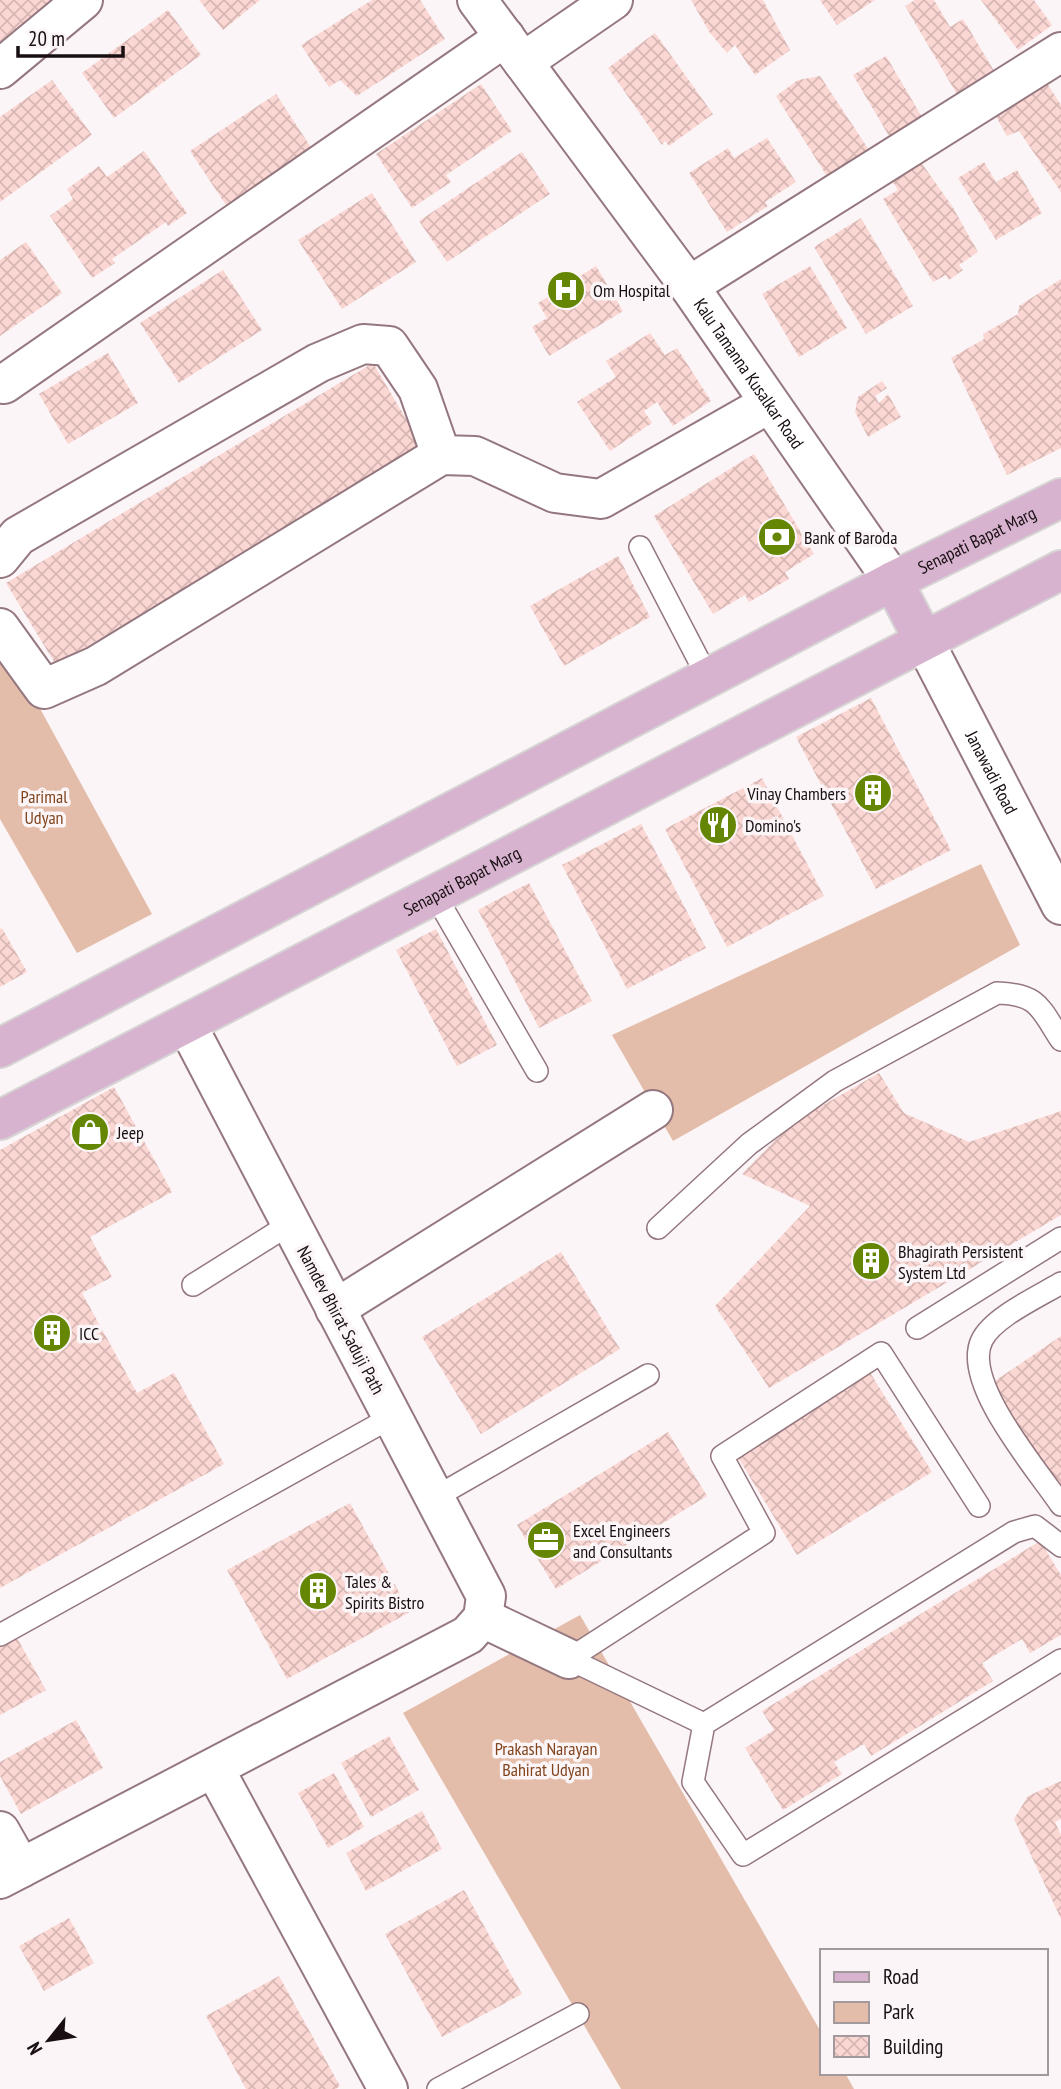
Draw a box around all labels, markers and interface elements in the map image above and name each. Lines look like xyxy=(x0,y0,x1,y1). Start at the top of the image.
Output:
scale bar xyxy=(18,14,122,58)
text: 20 m xyxy=(28,25,65,52)
hospital icon: Om Hospital xyxy=(545,269,587,311)
place label: Om Hospital xyxy=(593,279,671,302)
street label: Kalu Tamanna Kusalkar Road xyxy=(689,293,809,453)
street label: Senapati Bapat Marg xyxy=(914,501,1039,579)
bank icon: Bank of Baroda xyxy=(756,516,798,558)
place label: Bank of Baroda xyxy=(804,526,897,549)
street label: Janawadi Road xyxy=(961,726,1023,818)
building icon: Vinay Chambers xyxy=(852,772,894,814)
place label: Vinay Chambers xyxy=(746,782,846,805)
park label: Parimal Udyan xyxy=(21,785,68,829)
restaurant icon: Domino's xyxy=(697,804,739,846)
place label: Domino's xyxy=(745,814,801,837)
street label: Senapati Bapat Marg xyxy=(399,841,524,921)
shop icon: Jeep xyxy=(69,1111,111,1153)
place label: Jeep xyxy=(116,1121,144,1144)
building icon: Bhagirath Persistent System Ltd xyxy=(850,1240,892,1282)
place label: Bhagirath Persistent System Ltd xyxy=(898,1240,1023,1284)
street label: Namdev Bhirat Saduji Path xyxy=(292,1242,390,1398)
building icon: ICC xyxy=(31,1312,73,1354)
place label: ICC xyxy=(79,1322,99,1345)
office icon: Excel Engineers and Consultants xyxy=(525,1519,567,1561)
place label: Excel Engineers and Consultants xyxy=(573,1519,672,1563)
building icon: Tales & Spirits Bistro xyxy=(297,1570,339,1612)
place label: Tales & Spirits Bistro xyxy=(345,1570,424,1614)
park label: Prakash Narayan Bahirat Udyan xyxy=(495,1737,597,1781)
legend xyxy=(820,1949,1047,2075)
text: Road xyxy=(883,1963,919,1990)
text: Park xyxy=(883,1998,914,2025)
north arrow xyxy=(14,2005,84,2075)
text: Building xyxy=(883,2033,943,2060)
text: N xyxy=(21,2038,47,2059)

